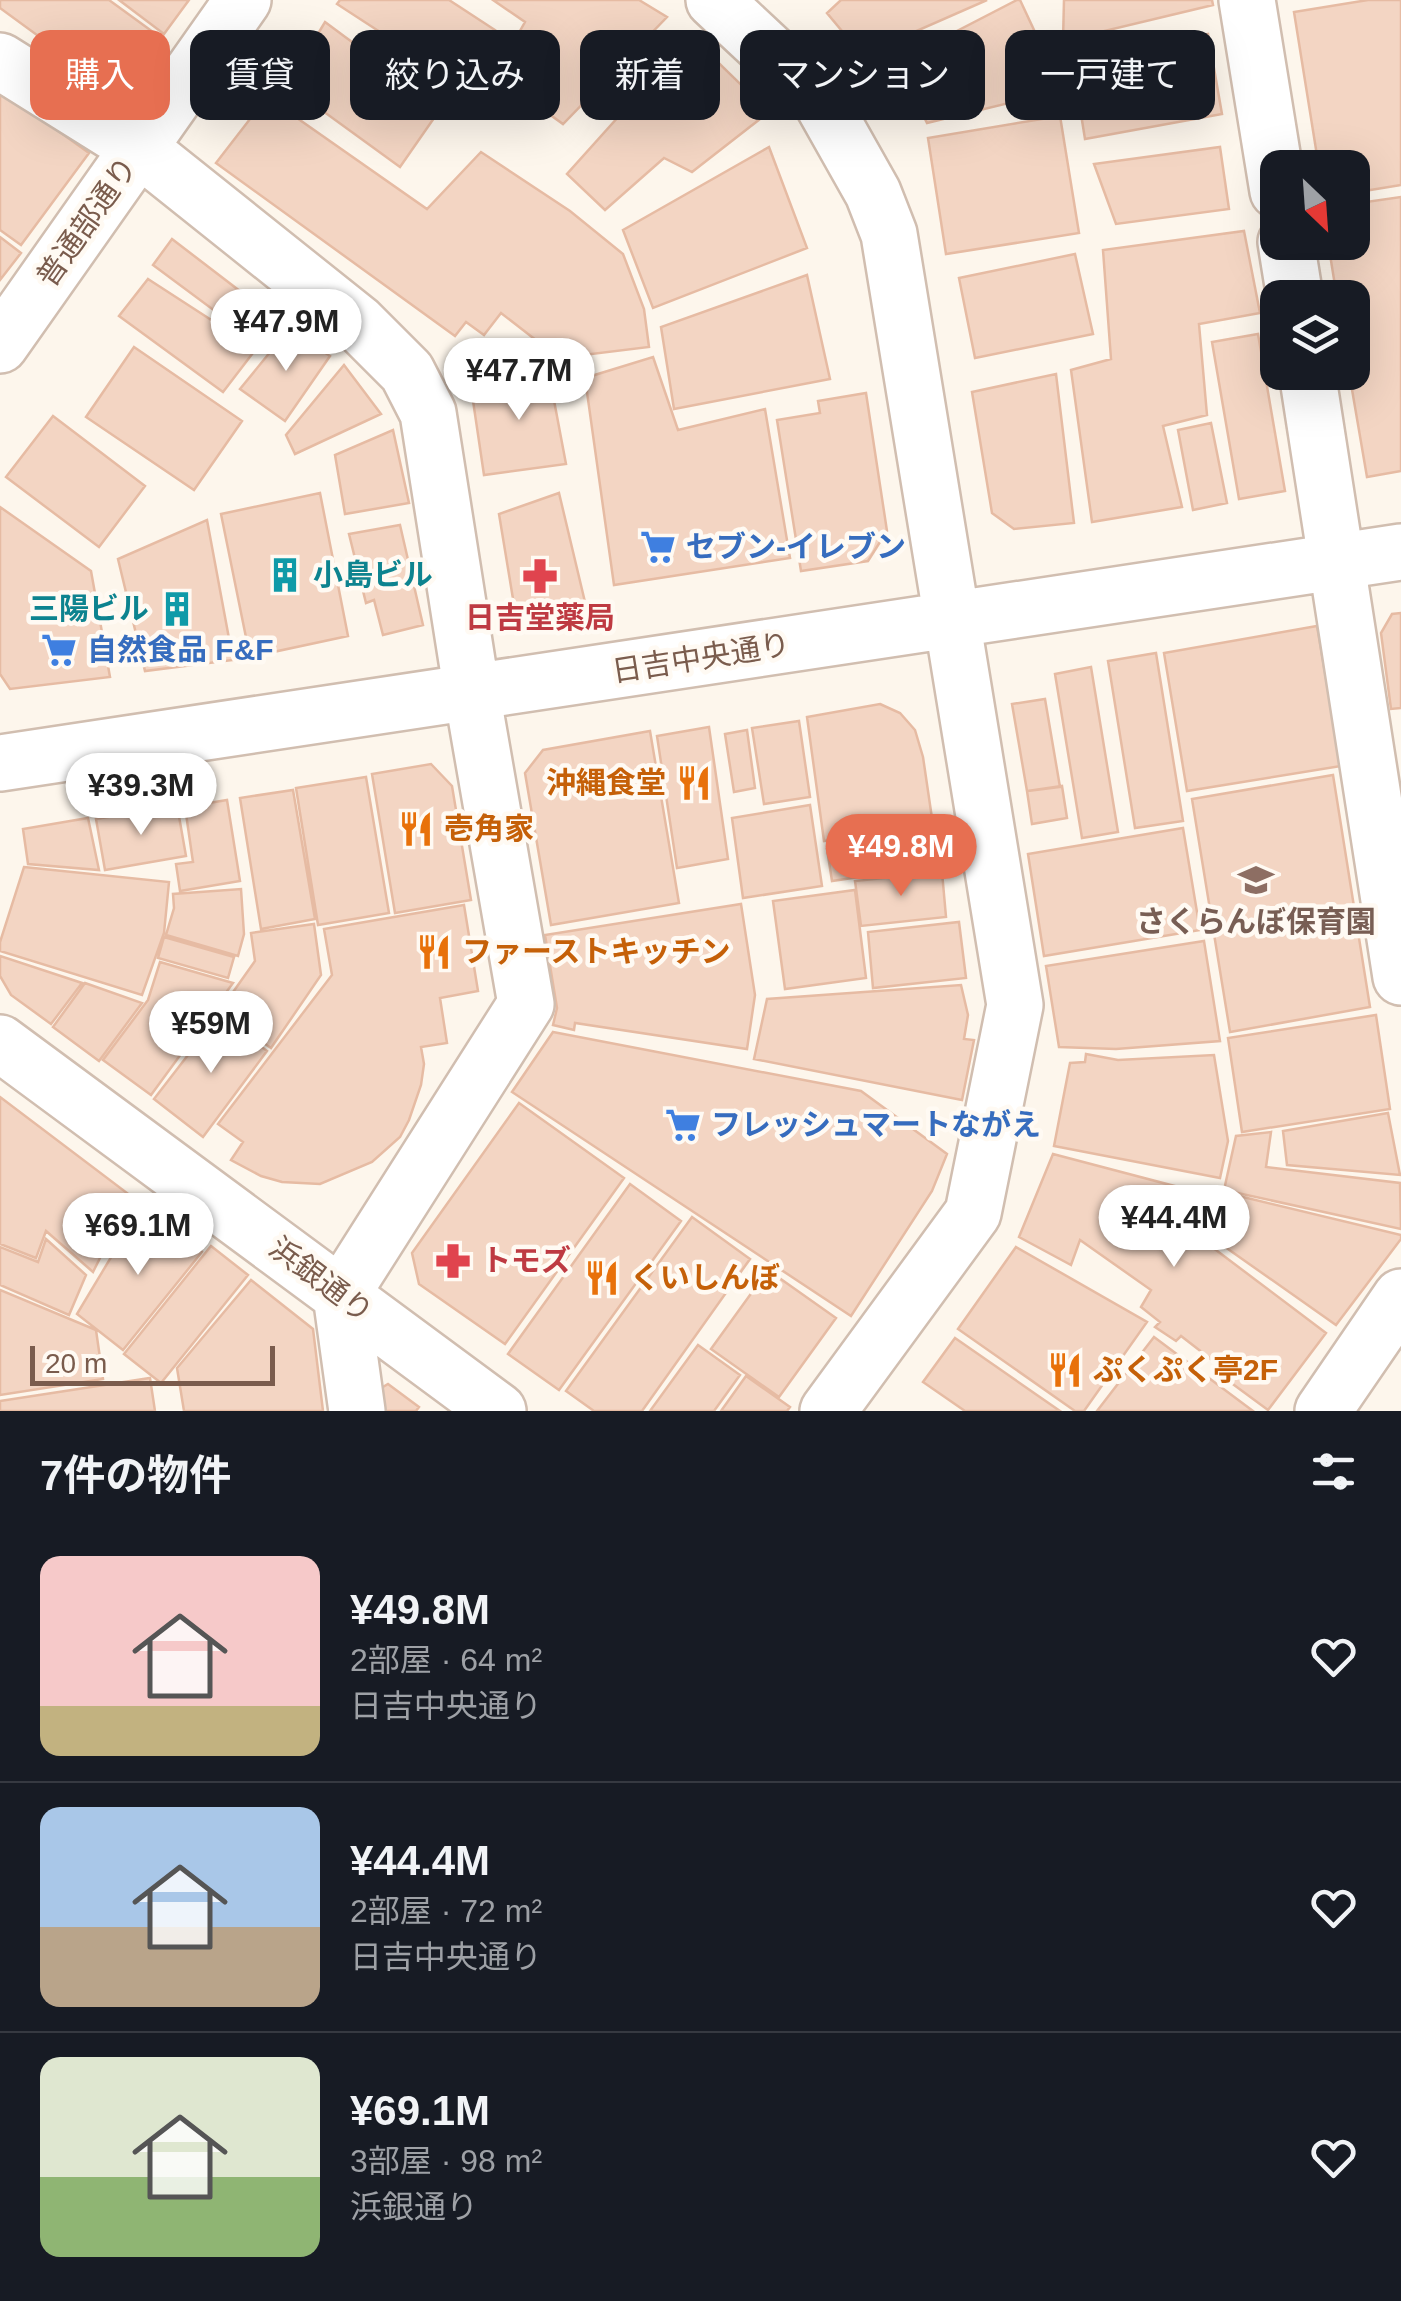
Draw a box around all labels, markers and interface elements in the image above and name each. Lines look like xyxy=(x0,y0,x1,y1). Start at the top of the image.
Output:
chip: 購入 xyxy=(30,30,170,120)
chip: 賃貸 xyxy=(190,30,330,120)
chip: 絞り込み xyxy=(350,30,560,120)
chip: 新着 xyxy=(580,30,720,120)
chip: マンション xyxy=(740,30,985,120)
chip: 一戸建て xyxy=(1005,30,1215,120)
north arrow xyxy=(1260,150,1370,260)
map controls xyxy=(1260,150,1370,390)
street label: 普通部通り xyxy=(30,151,143,293)
button: layers xyxy=(1260,280,1370,390)
pin: ¥47.9M xyxy=(205,289,367,374)
text: ¥47.9M xyxy=(233,303,339,339)
pin: ¥47.7M xyxy=(438,338,600,423)
text: ¥47.7M xyxy=(466,352,572,388)
supermarket icon: セブン-イレブン xyxy=(639,528,677,566)
place label: セブン-イレブン xyxy=(686,530,906,563)
building icon: 小島ビル xyxy=(266,556,304,594)
pharmacy icon: 日吉堂薬局 xyxy=(521,557,559,595)
place label: 小島ビル xyxy=(313,558,433,591)
building icon: 三陽ビル xyxy=(158,590,196,628)
place label: 三陽ビル xyxy=(29,592,149,625)
place label: 日吉堂薬局 xyxy=(465,601,615,634)
street label: 日吉中央通り xyxy=(609,627,792,688)
supermarket icon: 自然食品 F&F xyxy=(40,631,78,669)
place label: 自然食品 F&F xyxy=(87,633,274,666)
pin: ¥39.3M xyxy=(60,753,222,838)
restaurant icon: 沖縄食堂 xyxy=(675,764,713,802)
place label: 沖縄食堂 xyxy=(546,766,666,799)
text: ¥39.3M xyxy=(88,767,194,803)
restaurant icon: 壱角家 xyxy=(397,810,435,848)
place label: 壱角家 xyxy=(444,812,534,845)
pin: ¥49.8M xyxy=(820,814,982,899)
text: ¥49.8M xyxy=(848,828,954,864)
school or university icon: さくらんぼ保育園 xyxy=(1237,861,1275,899)
place label: さくらんぼ保育園 xyxy=(1136,905,1376,938)
restaurant icon: ファーストキッチン xyxy=(415,933,453,971)
place label: ファーストキッチン xyxy=(462,935,731,968)
pin: ¥59M xyxy=(152,991,270,1076)
text: ¥59M xyxy=(171,1005,251,1041)
supermarket icon: フレッシュマートながえ xyxy=(664,1106,702,1144)
place label: フレッシュマートながえ xyxy=(711,1108,1041,1141)
pin: ¥44.4M xyxy=(1093,1185,1255,1270)
pin: ¥69.1M xyxy=(57,1193,219,1278)
text: ¥44.4M xyxy=(1121,1199,1227,1235)
text: ¥69.1M xyxy=(85,1207,191,1243)
street label: 浜銀通り xyxy=(263,1230,379,1329)
pharmacy icon: トモズ xyxy=(434,1242,472,1280)
place label: トモズ xyxy=(481,1244,571,1277)
restaurant icon: くいしんぼ xyxy=(583,1259,621,1297)
place label: くいしんぼ xyxy=(630,1261,780,1294)
scale bar xyxy=(30,1341,275,1386)
text: 20 m xyxy=(45,1348,107,1379)
restaurant icon: ぷくぷく亭2F xyxy=(1046,1351,1084,1389)
place label: ぷくぷく亭2F xyxy=(1093,1353,1278,1386)
icon: filters xyxy=(1306,1444,1361,1499)
text: 7件の物件 xyxy=(40,1452,231,1499)
text: ¥49.8M xyxy=(350,1586,490,1633)
icon: home xyxy=(120,1596,240,1716)
icon: heart xyxy=(1306,1629,1361,1684)
text: 2部屋 · 64 m² xyxy=(350,1642,542,1678)
text: 日吉中央通り xyxy=(350,1688,542,1724)
text: ¥44.4M xyxy=(350,1837,490,1884)
icon: home xyxy=(120,1847,240,1967)
icon: heart xyxy=(1306,1880,1361,1935)
text: 2部屋 · 72 m² xyxy=(350,1893,542,1929)
text: 日吉中央通り xyxy=(350,1939,542,1975)
text: ¥69.1M xyxy=(350,2087,490,2134)
icon: home xyxy=(120,2097,240,2217)
icon: heart xyxy=(1306,2130,1361,2185)
text: 3部屋 · 98 m² xyxy=(350,2143,542,2179)
text: 浜銀通り xyxy=(350,2189,478,2225)

